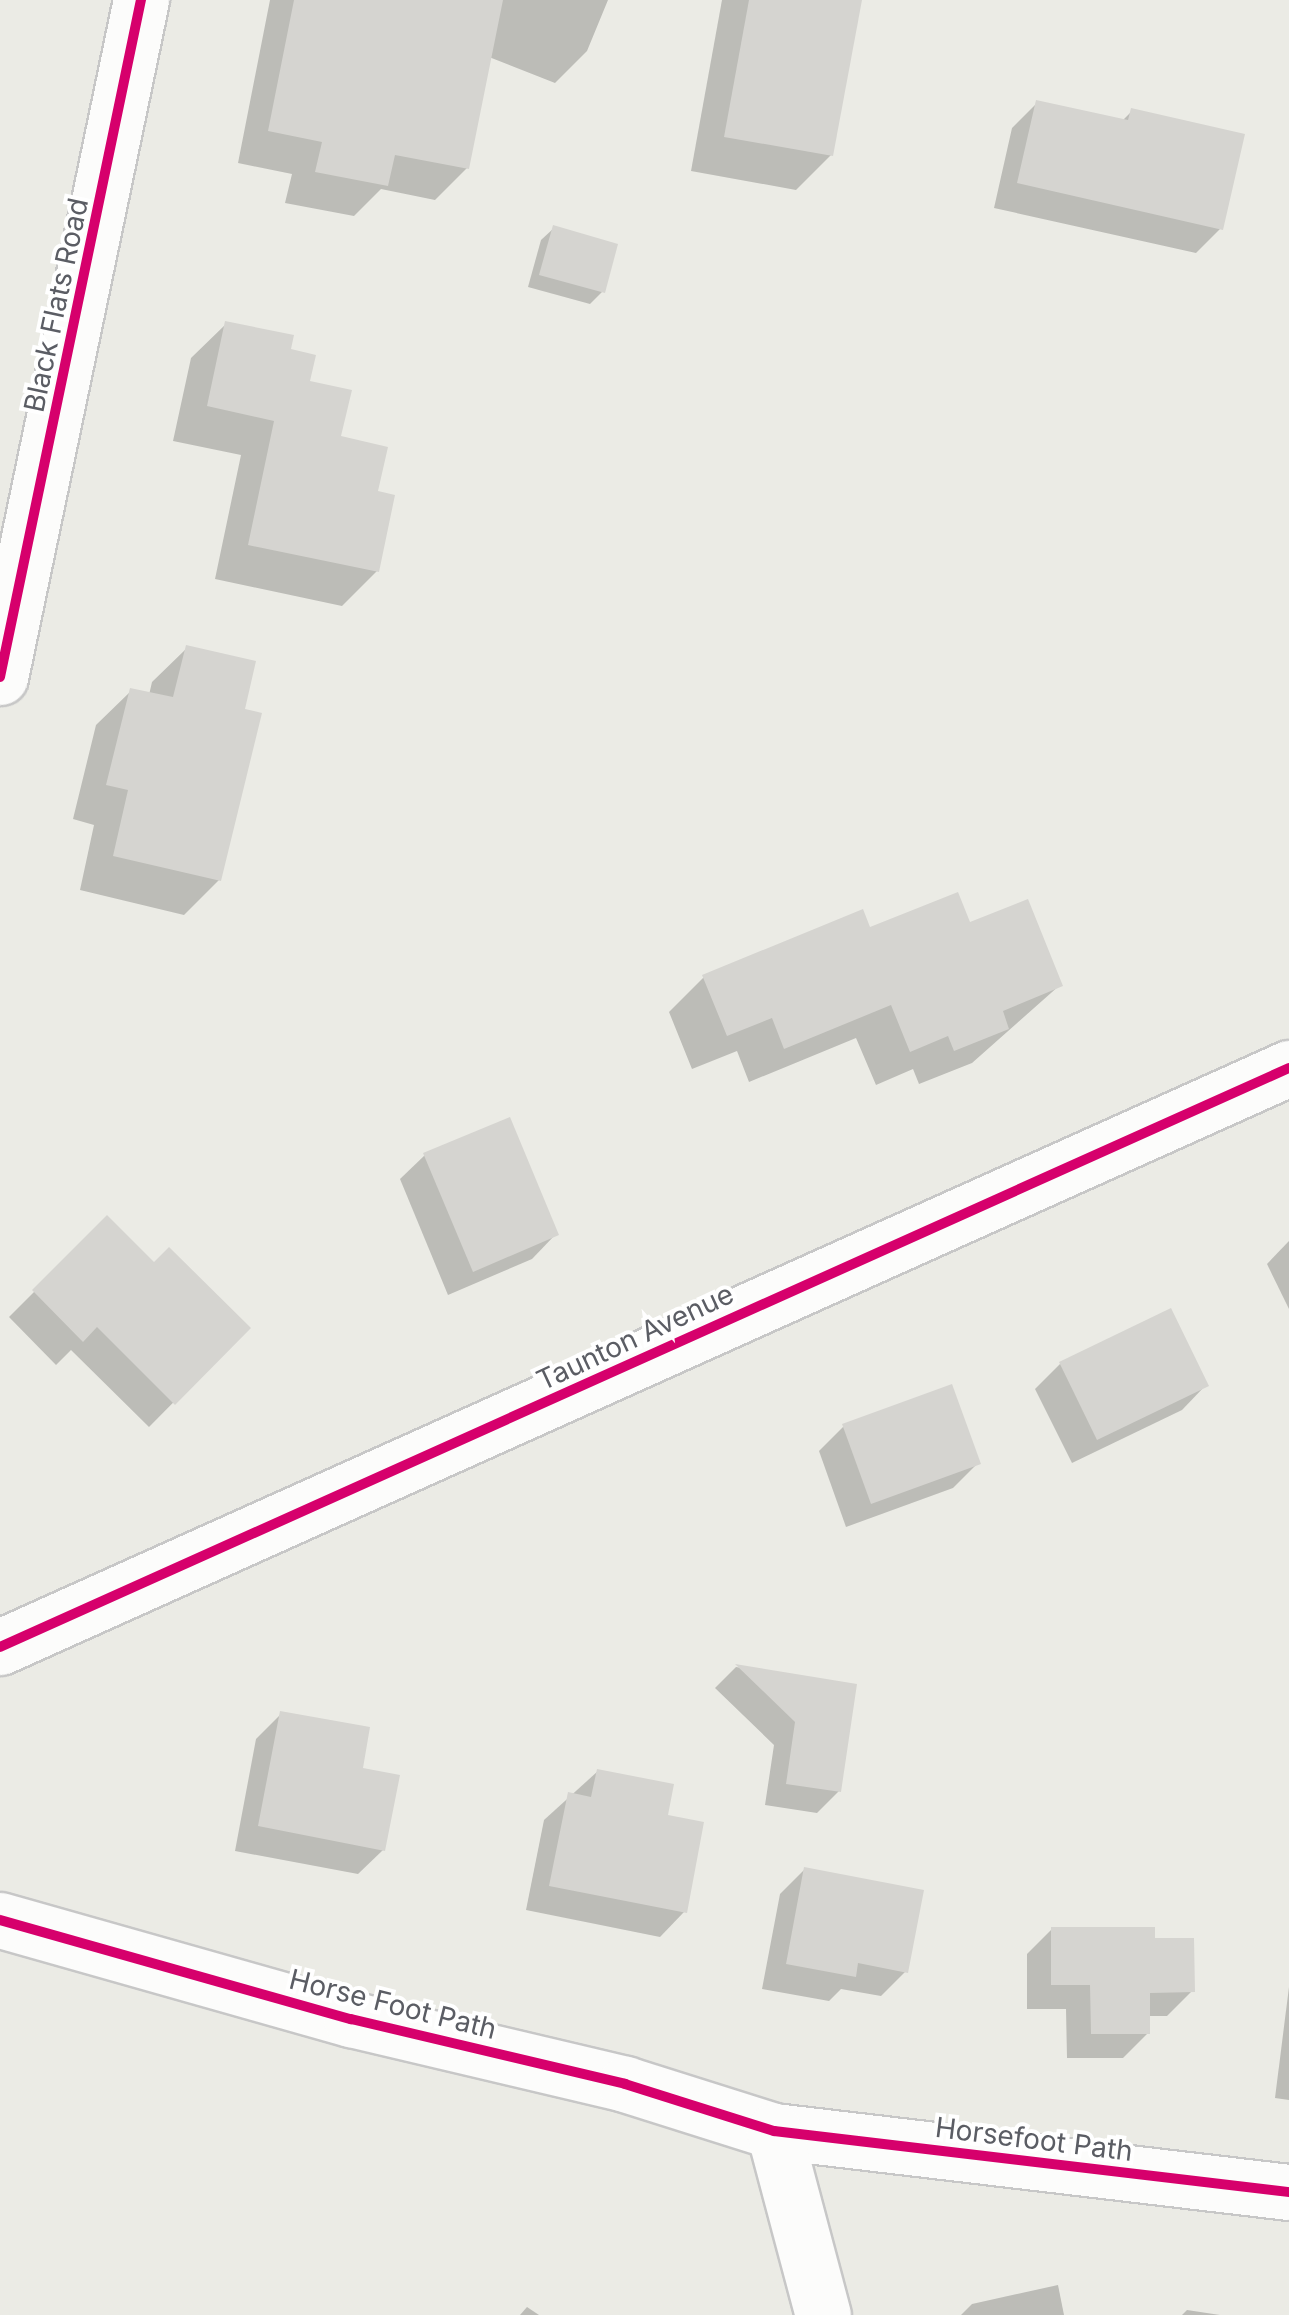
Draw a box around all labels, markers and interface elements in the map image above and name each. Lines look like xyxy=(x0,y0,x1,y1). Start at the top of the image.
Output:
street label: Black Flats Road xyxy=(17,195,95,415)
street label: Taunton Avenue xyxy=(531,1277,739,1397)
street label: Horse Foot Path xyxy=(286,1962,500,2046)
street label: Horsefoot Path xyxy=(933,2110,1135,2168)

